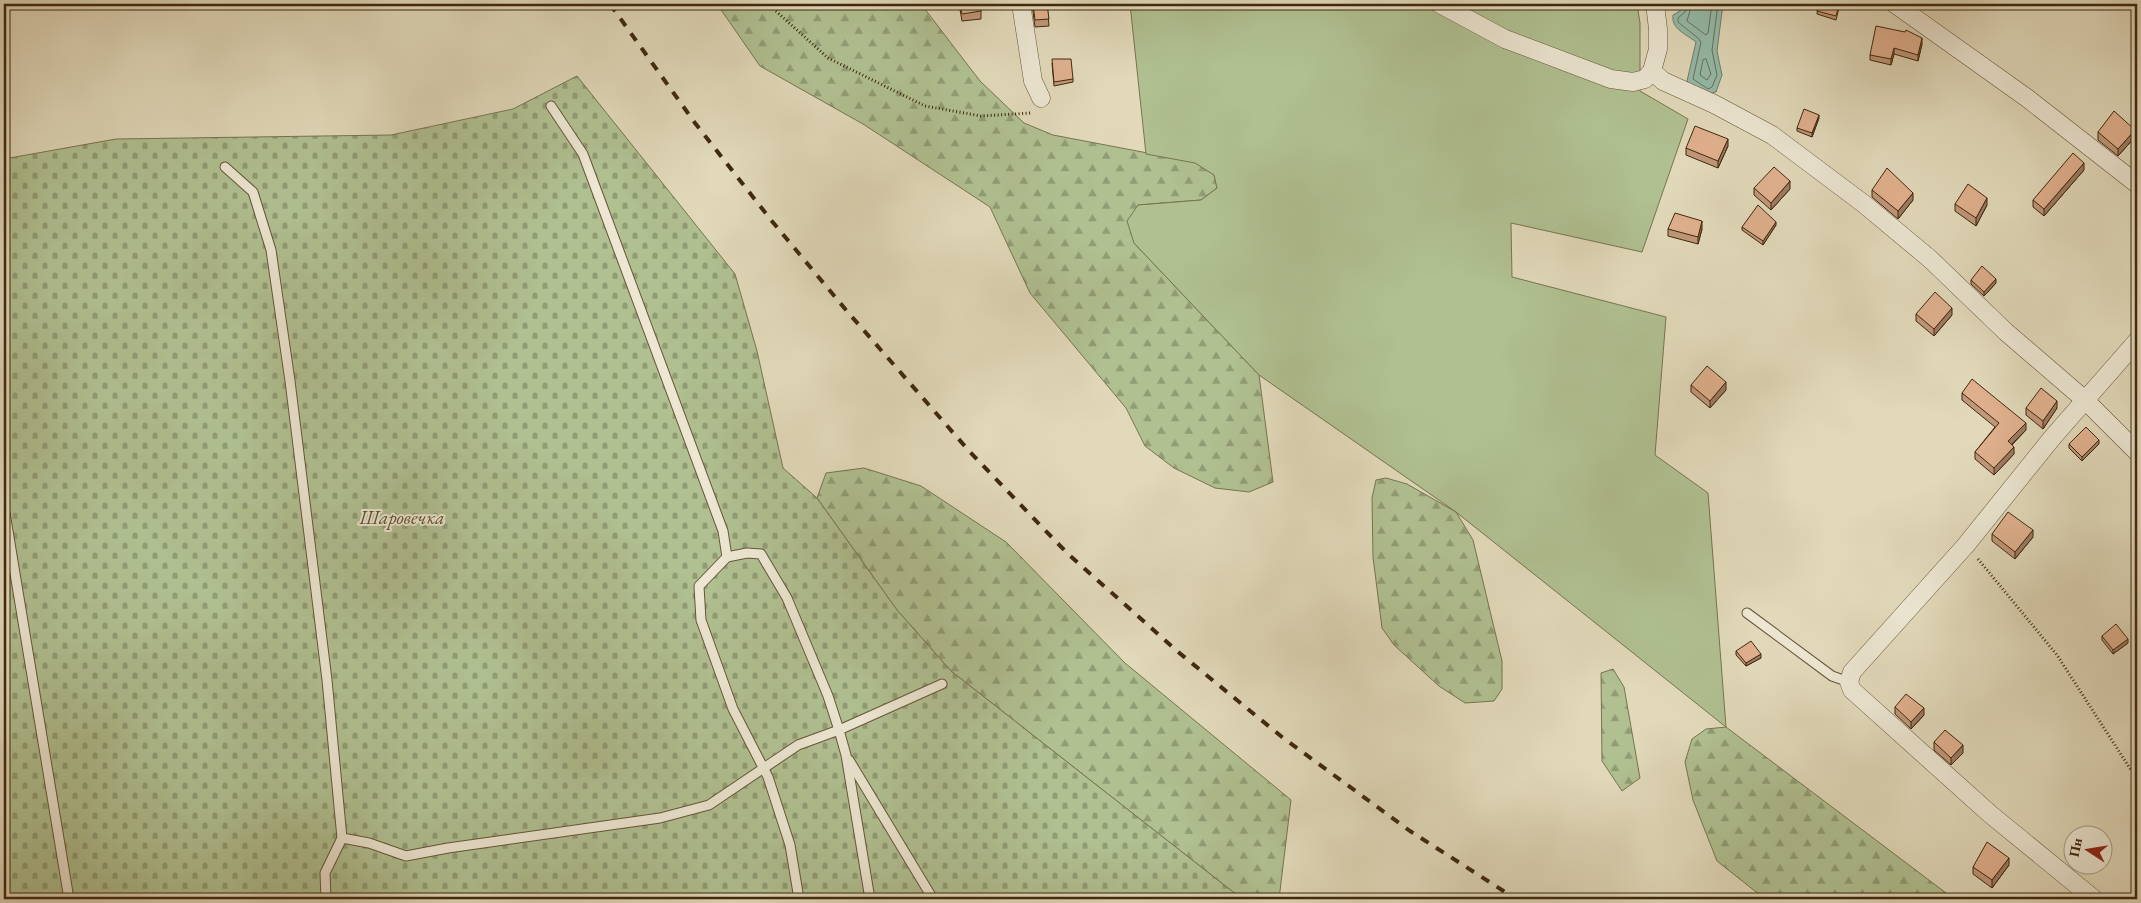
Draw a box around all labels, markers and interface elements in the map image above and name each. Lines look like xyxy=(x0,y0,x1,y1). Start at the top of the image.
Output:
park label: Шаровечка xyxy=(358,505,445,530)
north arrow xyxy=(2064,826,2114,876)
text: Пн xyxy=(2064,836,2086,859)

